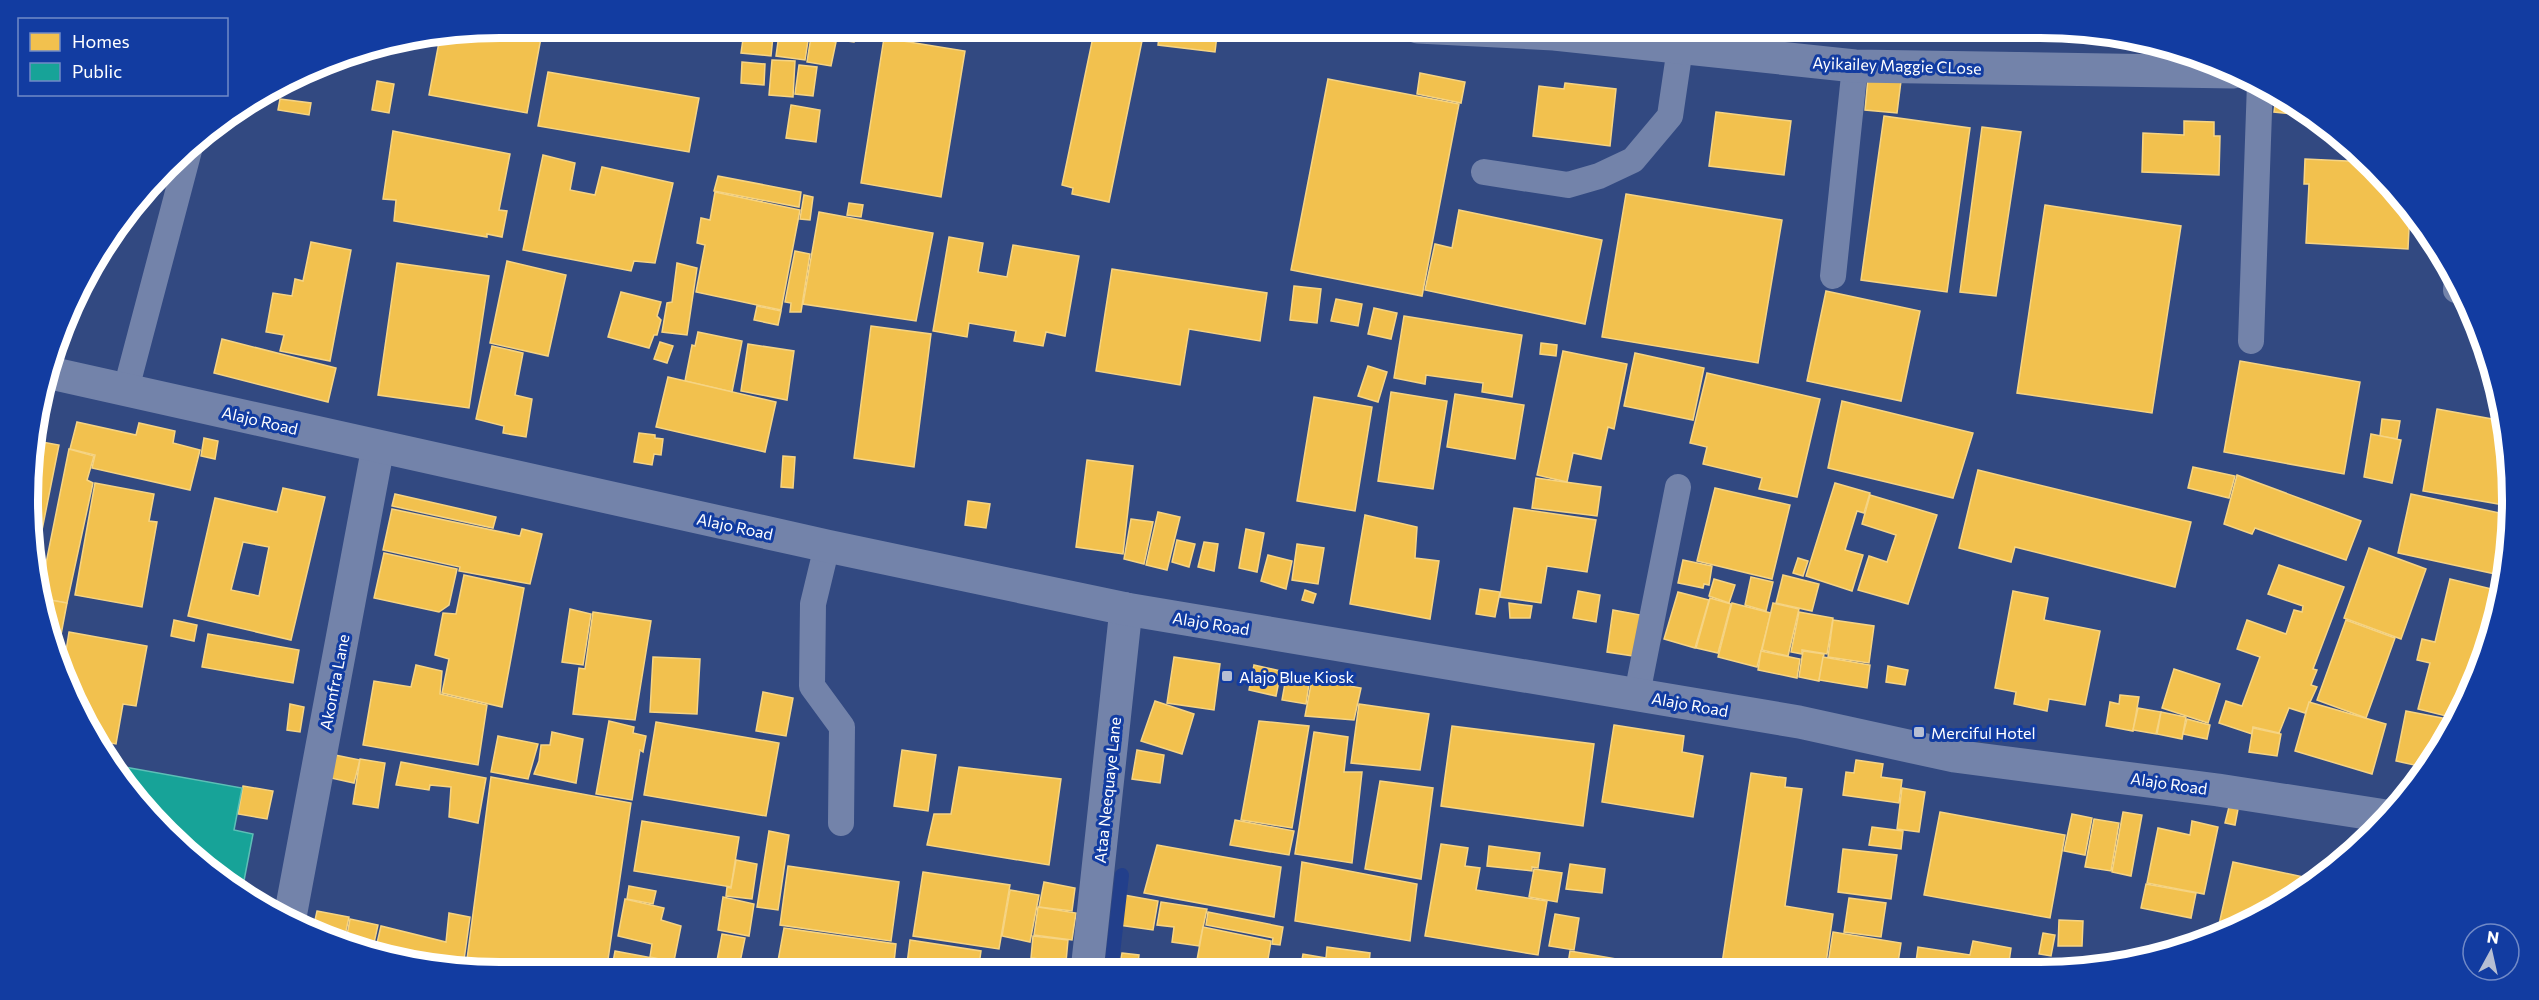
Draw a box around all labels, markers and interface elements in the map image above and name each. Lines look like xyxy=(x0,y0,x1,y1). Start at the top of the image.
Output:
legend xyxy=(18,18,228,96)
text: Homes xyxy=(72,30,130,52)
street label: Ayikailey Maggie CLose xyxy=(1812,53,1982,77)
text: Public xyxy=(72,60,122,82)
street label: Alajo Road xyxy=(220,402,300,438)
street label: Alajo Road xyxy=(695,509,775,543)
street label: Alajo Road xyxy=(1171,608,1251,638)
street label: Akonfra Lane xyxy=(315,632,353,732)
place label: Alajo Blue Kiosk xyxy=(1239,667,1355,686)
marker: Alajo Blue Kiosk xyxy=(1220,669,1234,683)
street label: Alajo Road xyxy=(1650,688,1730,720)
street label: Ataa Neequaye Lane xyxy=(1090,716,1124,864)
place label: Merciful Hotel xyxy=(1931,723,2036,742)
marker: Merciful Hotel xyxy=(1912,725,1926,739)
street label: Alajo Road xyxy=(2129,768,2209,798)
north arrow xyxy=(2461,922,2521,982)
text: N xyxy=(2486,926,2500,947)

